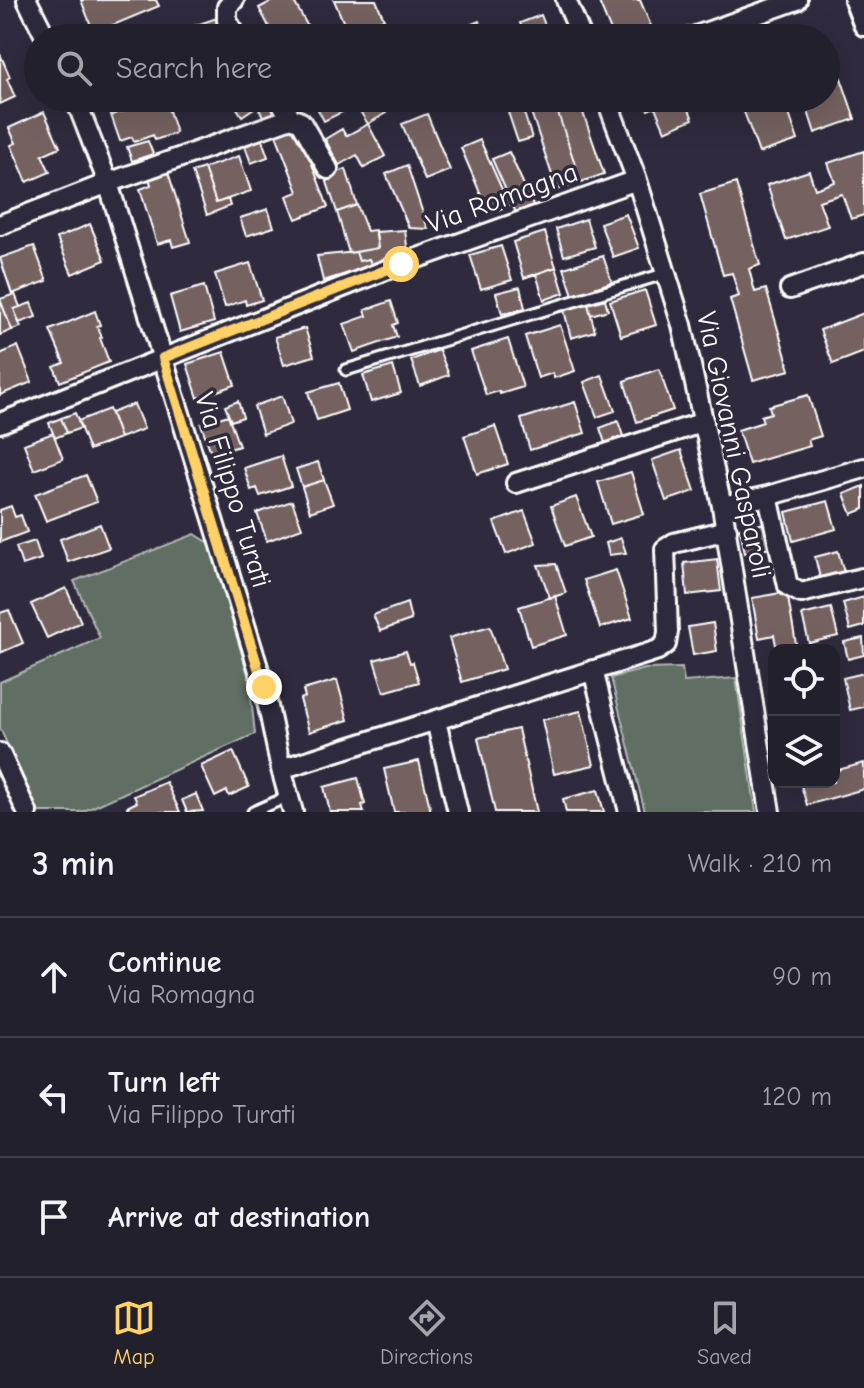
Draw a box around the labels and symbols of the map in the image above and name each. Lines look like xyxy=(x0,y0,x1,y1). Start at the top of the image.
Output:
street label: Via Romagna xyxy=(422,156,582,240)
route start xyxy=(383,246,419,282)
street label: Via Giovanni Gasparoli xyxy=(690,309,778,581)
street label: Via Filippo Turati xyxy=(188,389,278,591)
route end xyxy=(246,669,282,705)

